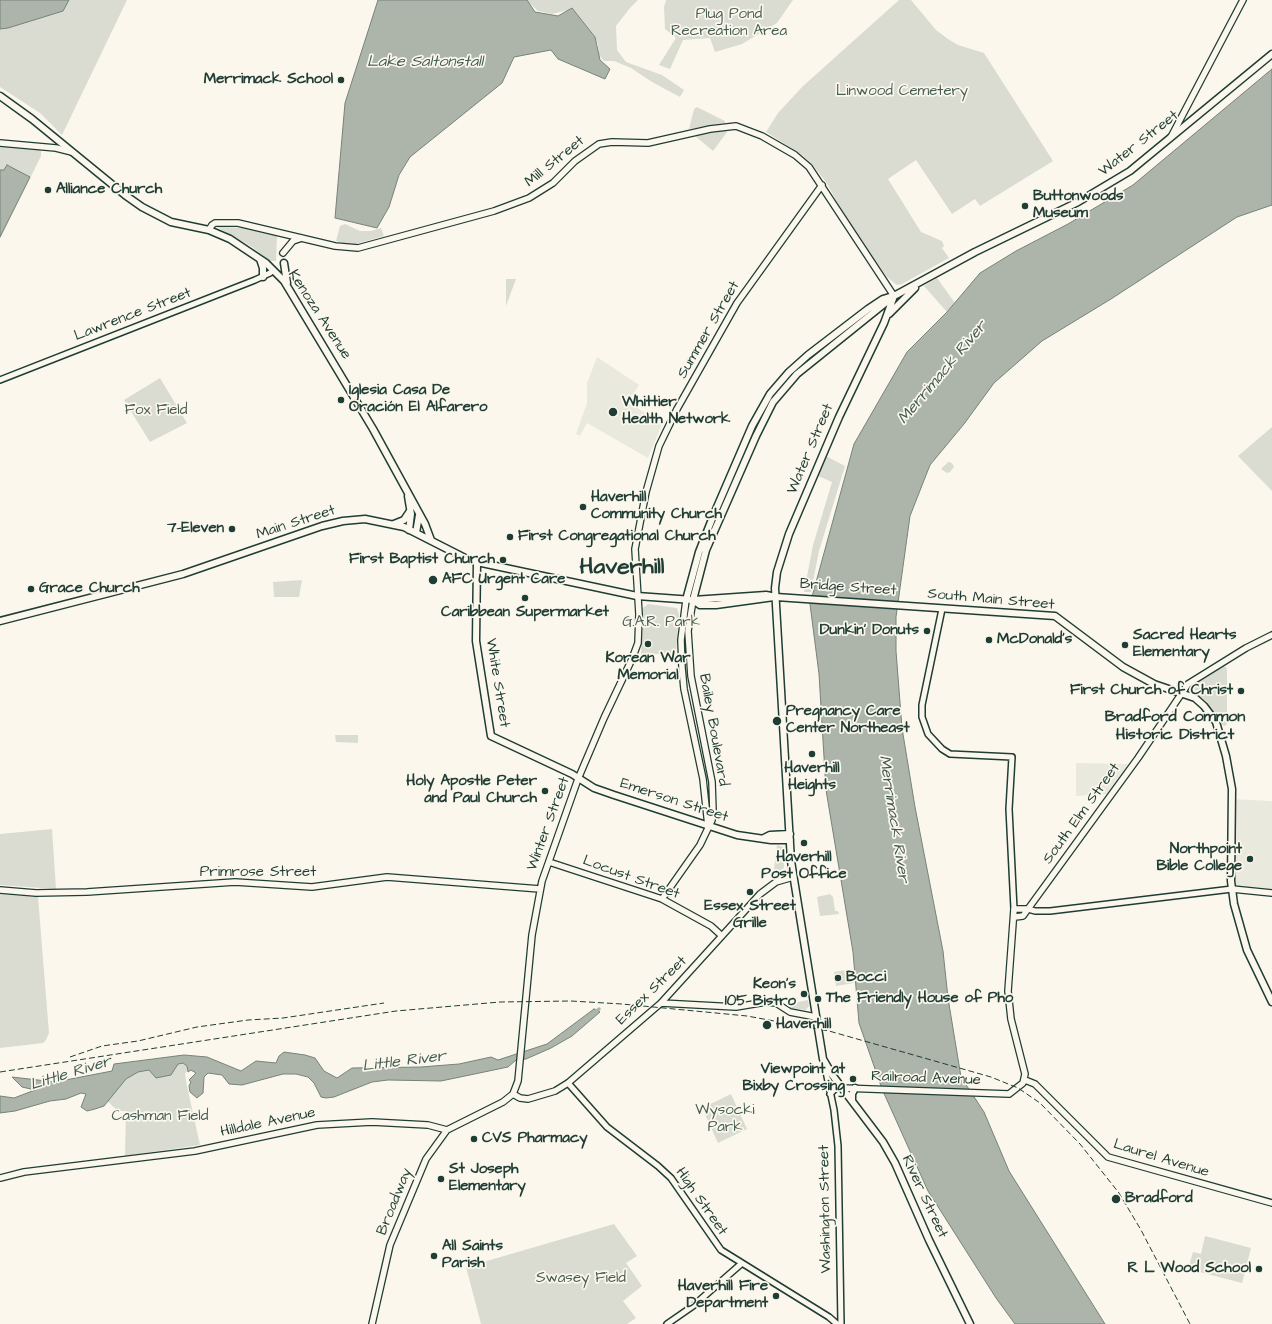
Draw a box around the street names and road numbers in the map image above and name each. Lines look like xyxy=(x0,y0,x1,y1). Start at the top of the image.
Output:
street label: Water Street xyxy=(1095,107,1183,181)
street label: Mill Street xyxy=(521,132,589,192)
street label: Kenoza Avenue xyxy=(283,267,355,363)
street label: Summer Street xyxy=(674,278,744,382)
street label: Lawrence Street xyxy=(72,284,194,346)
street label: Water Street xyxy=(784,401,838,497)
street label: Main Street xyxy=(254,502,338,544)
street label: Bridge Street xyxy=(799,576,897,600)
street label: South Main Street xyxy=(927,585,1055,615)
street label: White Street xyxy=(481,637,513,729)
street label: Bailey Boulevard xyxy=(694,672,732,788)
street label: South Elm Street xyxy=(1039,760,1125,868)
street label: Winter Street xyxy=(524,775,574,873)
street label: Emerson Street xyxy=(618,775,730,827)
street label: Locust Street xyxy=(580,852,682,904)
street label: Primrose Street xyxy=(200,864,316,882)
street label: Essex Street xyxy=(613,953,691,1029)
street label: Railroad Avenue xyxy=(871,1068,981,1090)
street label: Hilldale Avenue xyxy=(219,1104,317,1142)
street label: Laurel Avenue xyxy=(1111,1136,1211,1182)
street label: Washington Street xyxy=(816,1145,836,1273)
street label: River Street xyxy=(897,1153,951,1241)
street label: High Street xyxy=(671,1165,731,1239)
street label: Broadway xyxy=(373,1166,417,1238)

